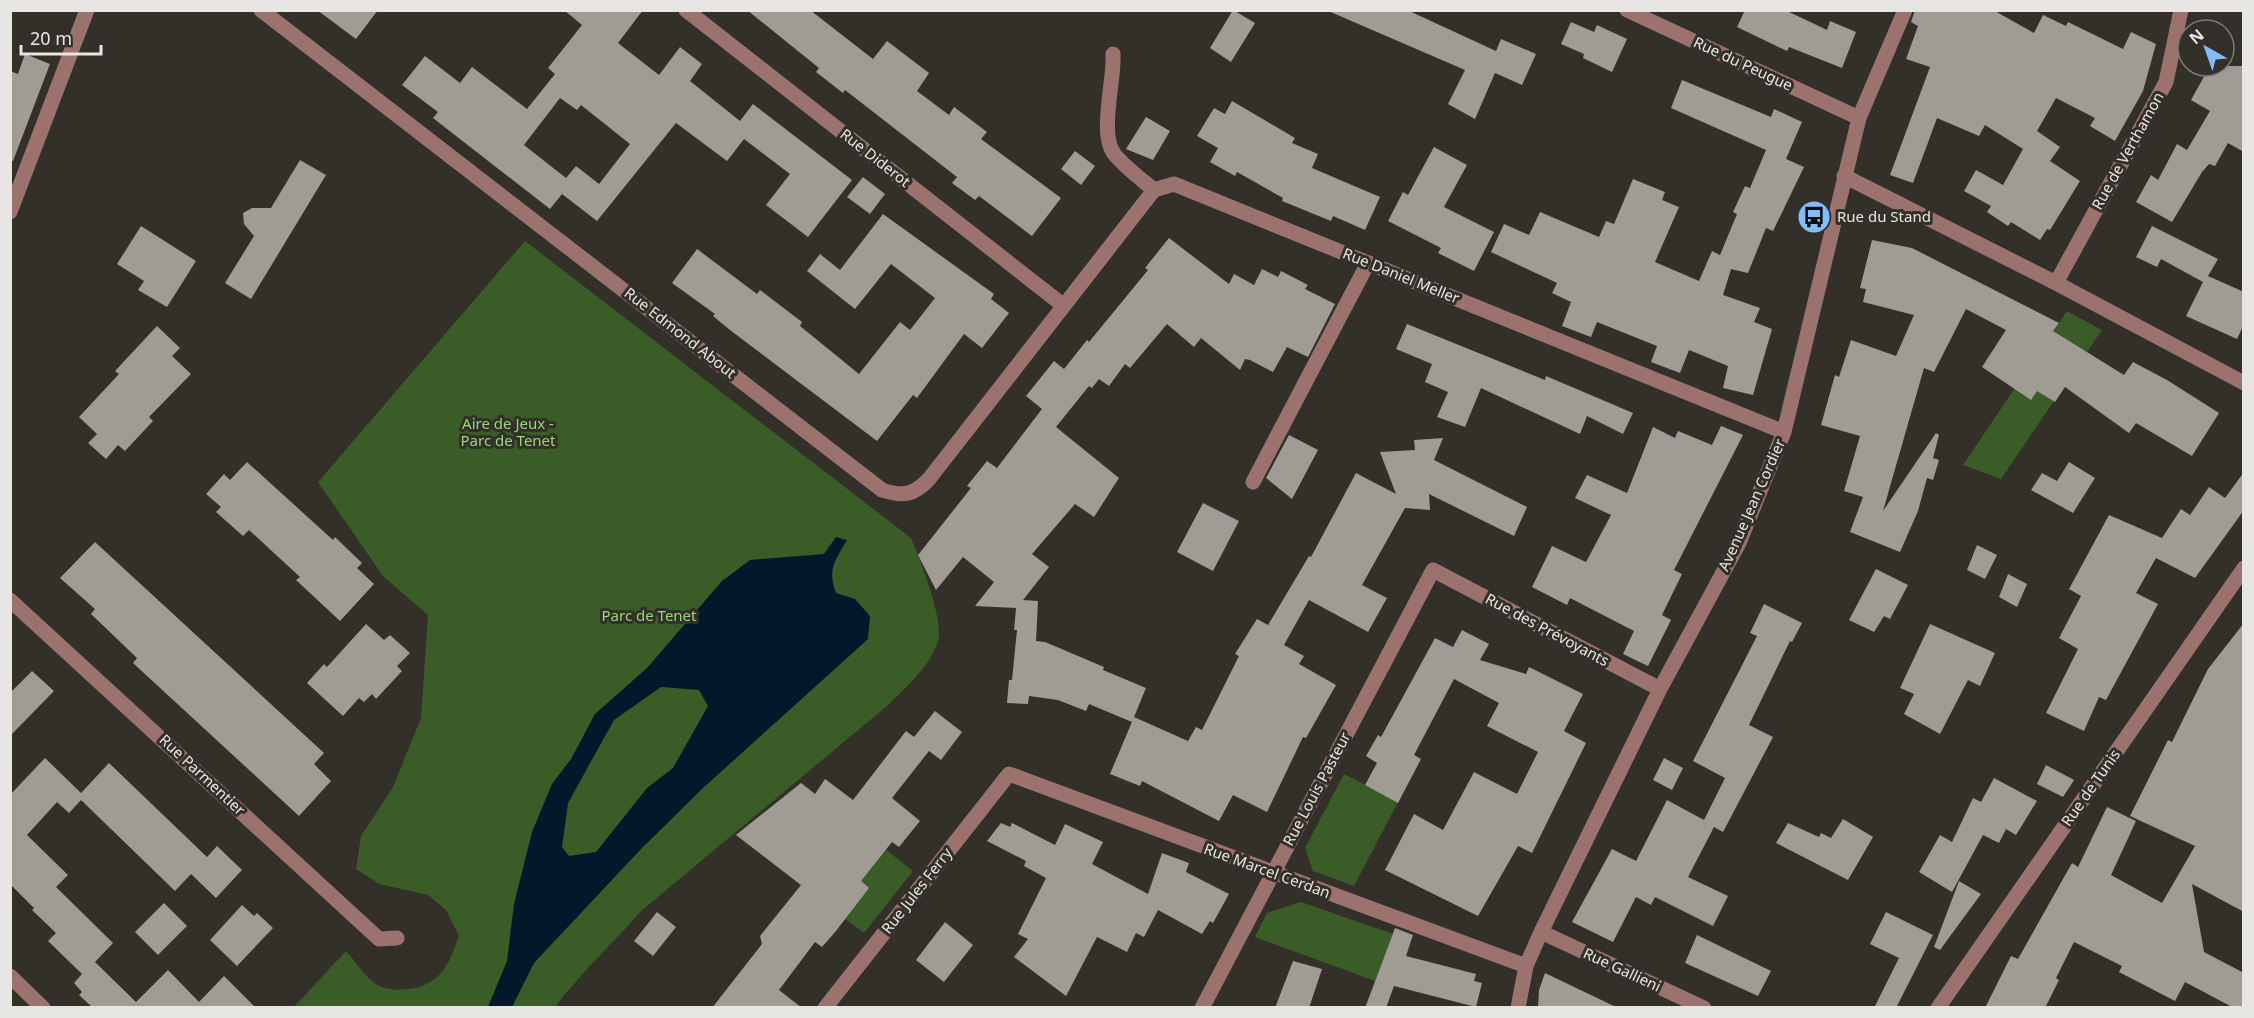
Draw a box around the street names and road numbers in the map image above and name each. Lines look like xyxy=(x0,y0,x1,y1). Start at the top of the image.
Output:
street label: Rue du Peugue xyxy=(1691,31,1796,95)
street label: Rue de Verthamon xyxy=(2087,88,2168,213)
street label: Rue Diderot xyxy=(836,124,915,191)
street label: Rue Daniel Meller xyxy=(1340,243,1463,308)
street label: Rue Edmond About xyxy=(621,282,741,382)
street label: Avenue Jean Cordier xyxy=(1713,435,1789,574)
street label: Rue des Prévoyants xyxy=(1482,588,1613,670)
street label: Rue Louis Pasteur xyxy=(1278,728,1355,849)
street label: Rue Parmentier xyxy=(156,729,250,819)
street label: Rue de Tunis xyxy=(2056,745,2124,830)
street label: Rue Marcel Cerdan xyxy=(1201,838,1333,902)
street label: Rue Jules Ferry xyxy=(876,843,956,938)
street label: Rue Gallieni xyxy=(1580,942,1664,996)

